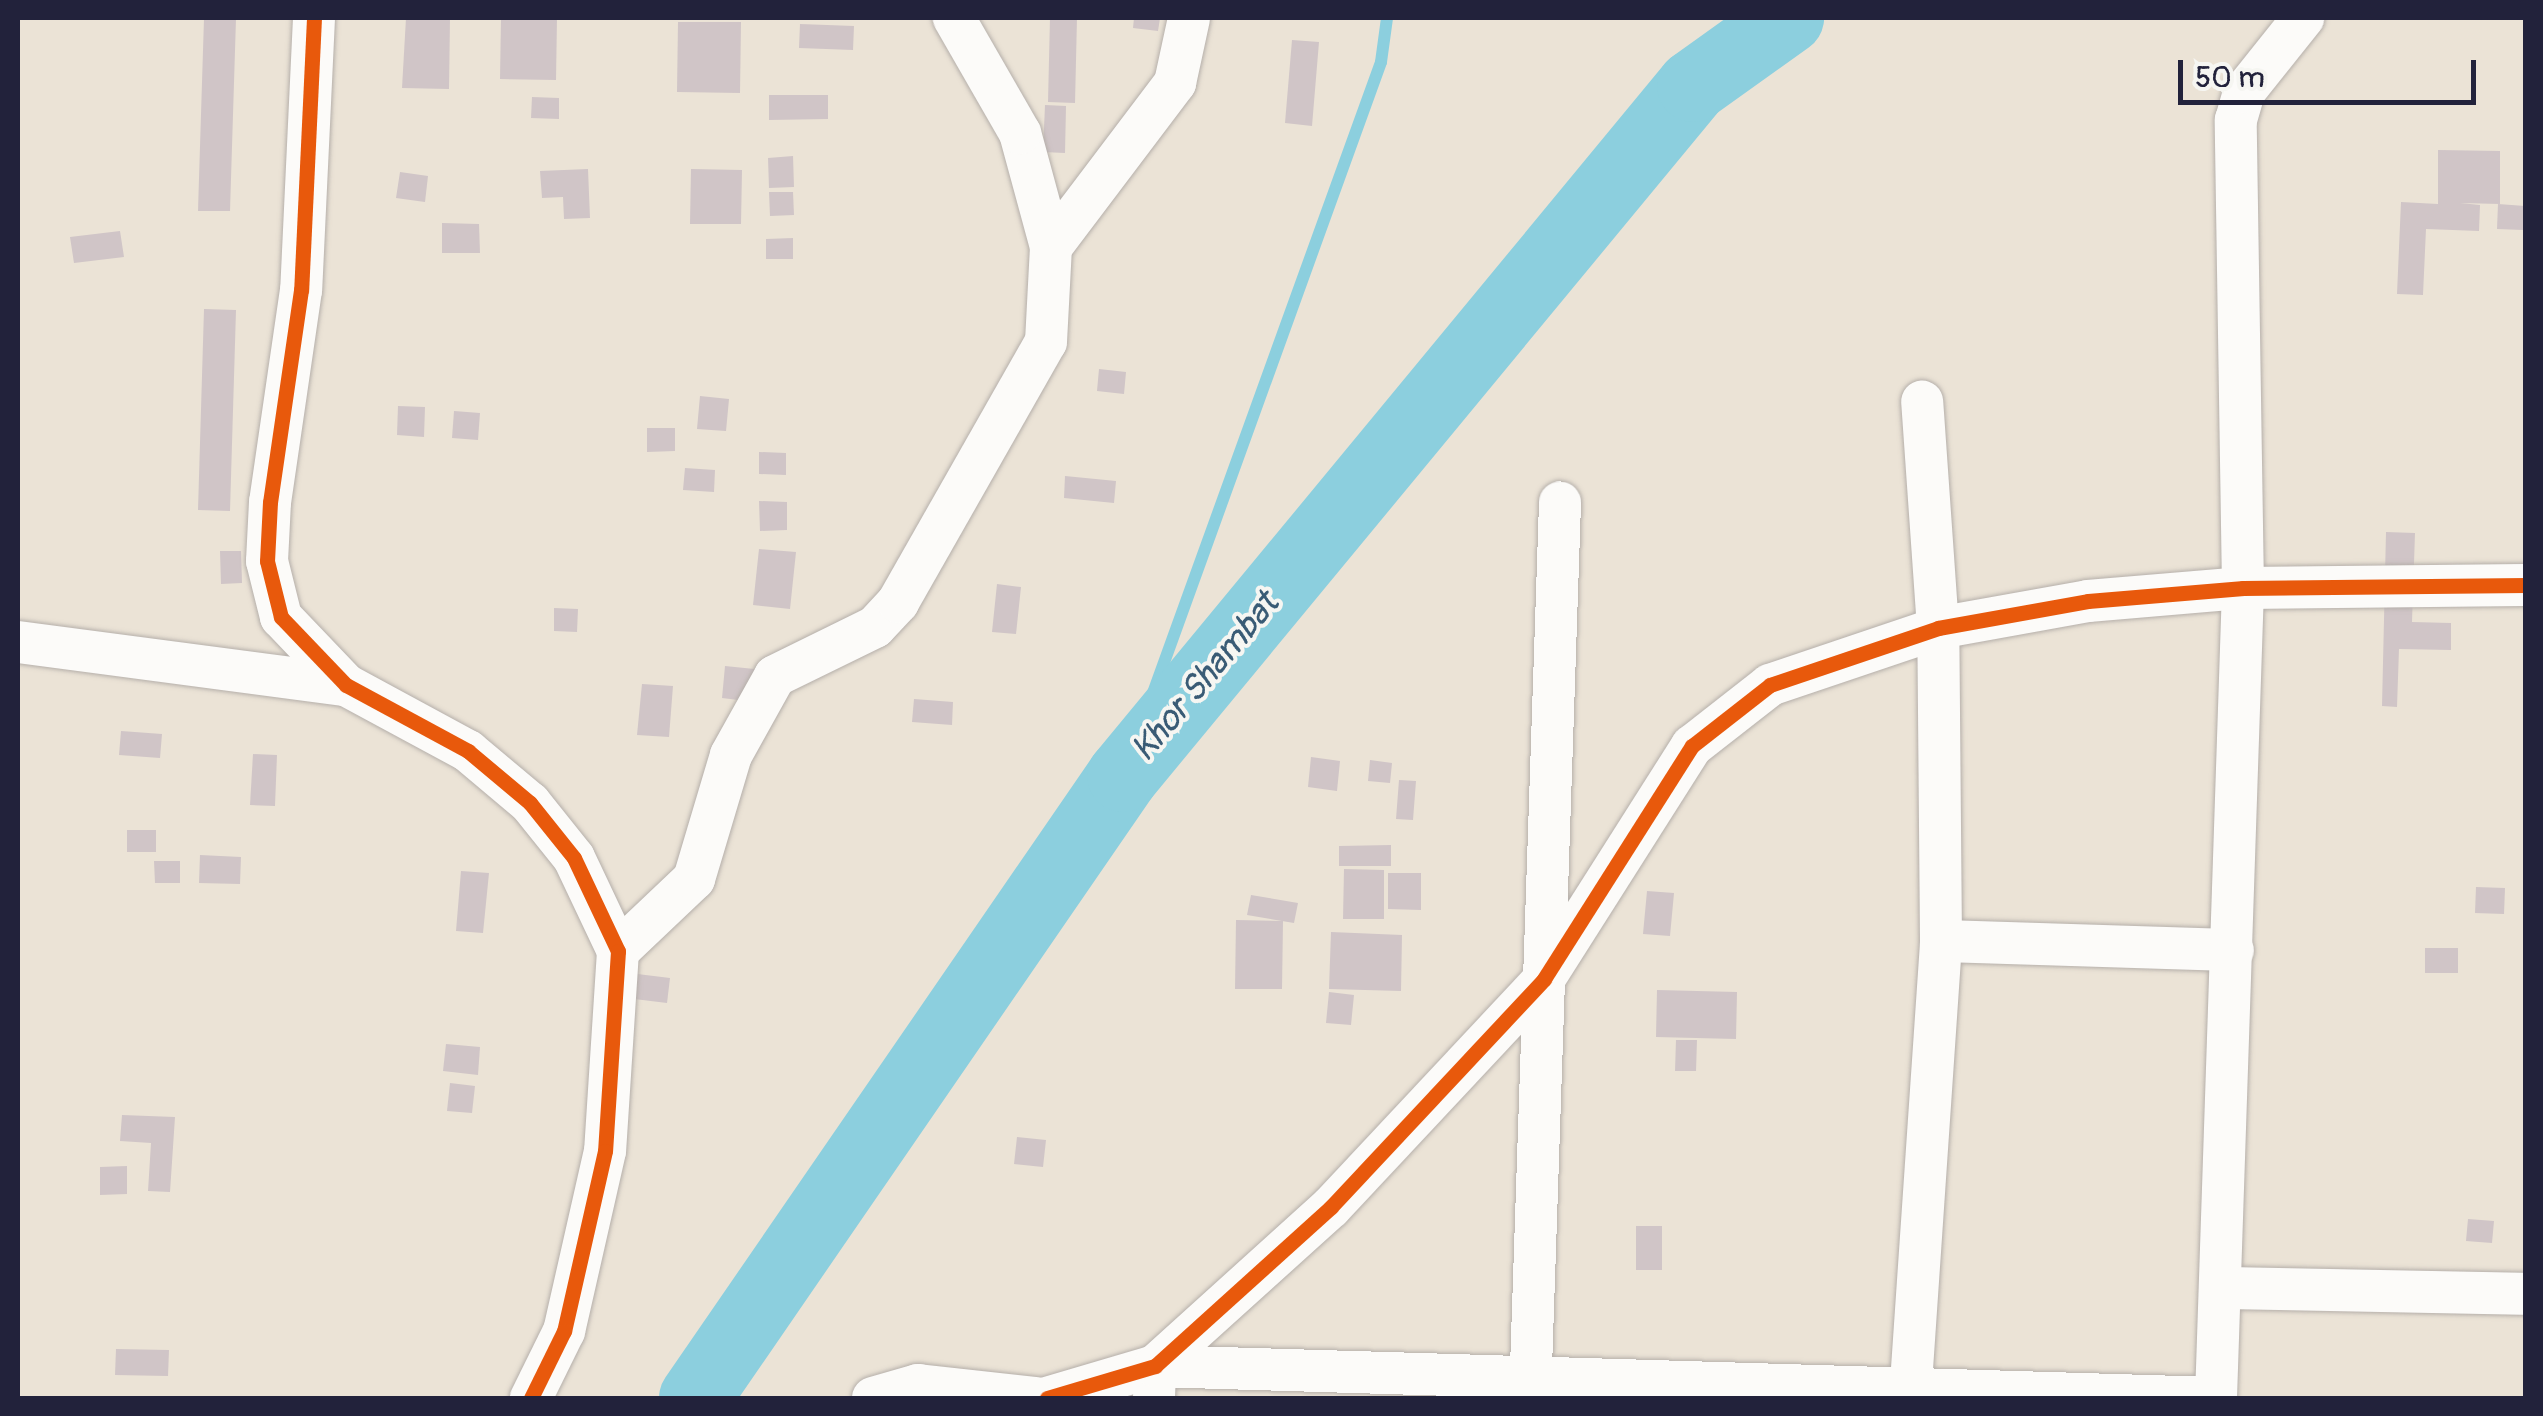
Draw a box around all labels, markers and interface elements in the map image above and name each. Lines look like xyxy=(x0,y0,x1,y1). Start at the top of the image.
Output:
scale bar xyxy=(2183,40,2480,102)
text: 50 m xyxy=(2195,59,2265,96)
water label: Khor Shambat xyxy=(1122,584,1288,770)

